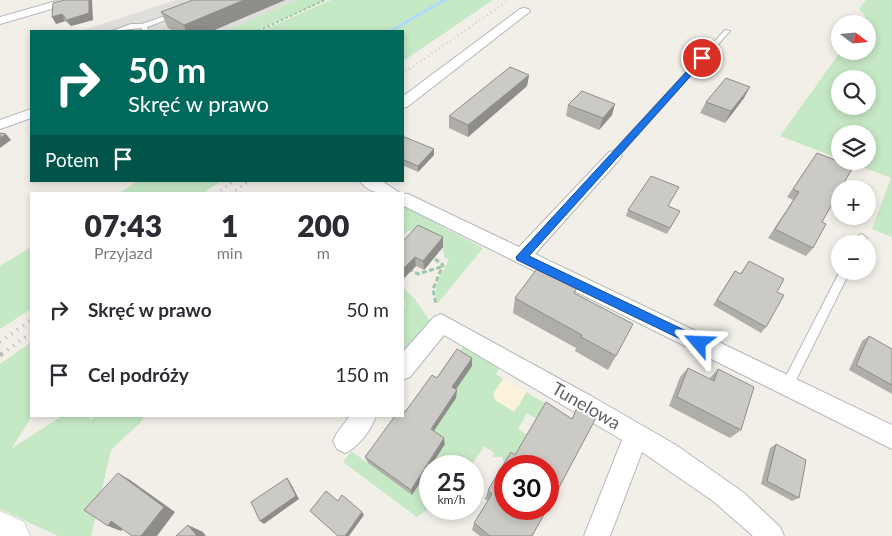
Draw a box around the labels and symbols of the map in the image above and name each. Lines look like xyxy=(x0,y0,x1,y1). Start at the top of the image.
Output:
north arrow xyxy=(831,15,876,60)
pin xyxy=(681,37,723,79)
position arrow xyxy=(672,316,724,368)
street label: Tunelowa xyxy=(548,377,625,434)
speed limit sign: 30 xyxy=(494,455,559,520)

